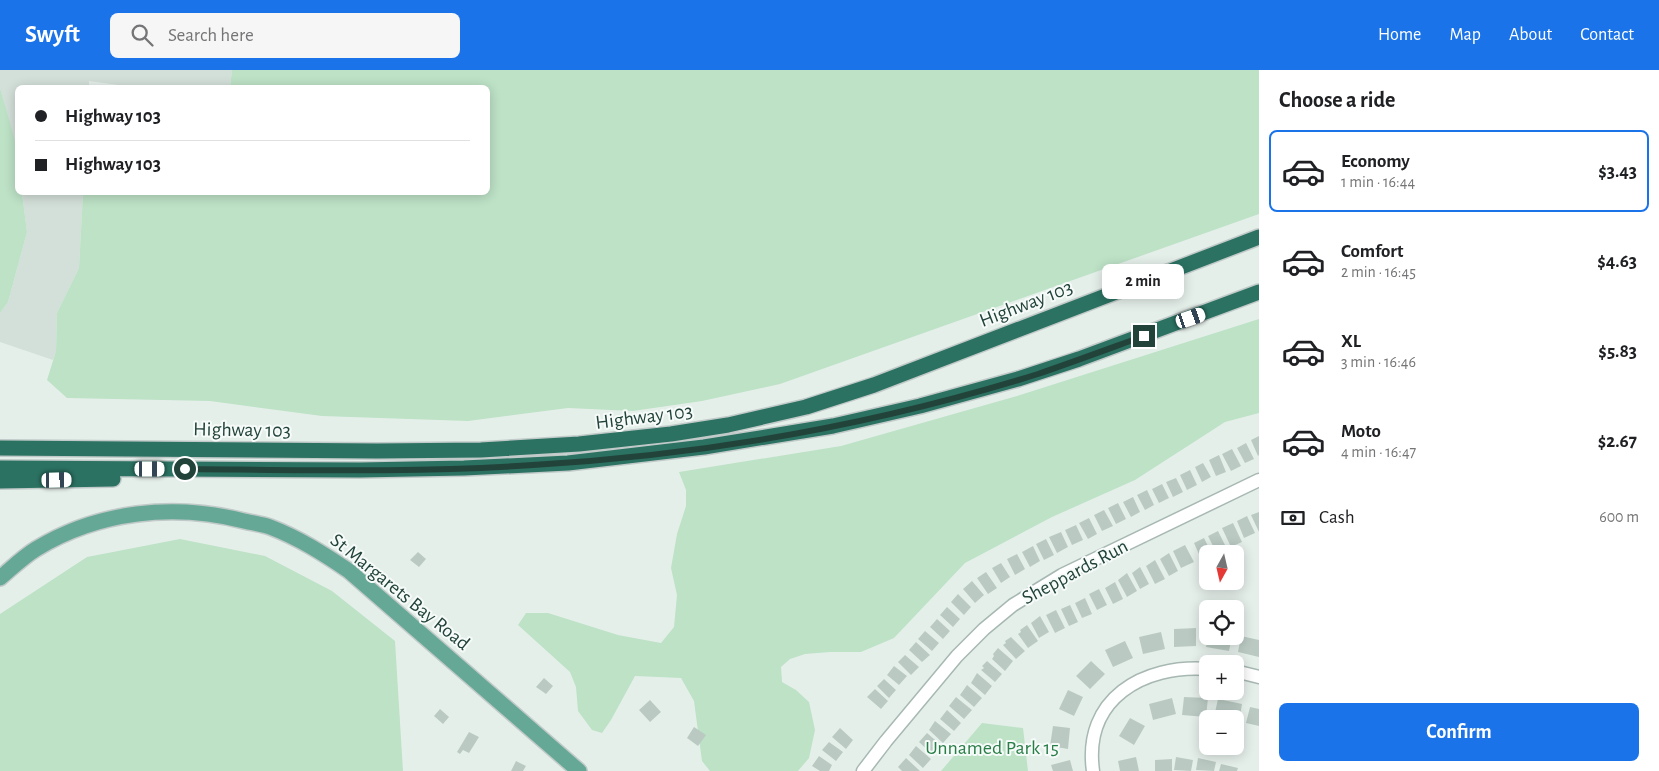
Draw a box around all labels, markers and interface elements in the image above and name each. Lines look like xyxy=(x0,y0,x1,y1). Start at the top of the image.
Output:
search box xyxy=(110,13,460,58)
icon: search xyxy=(128,21,156,49)
text: Swyft xyxy=(25,23,80,47)
text: Search here xyxy=(168,26,254,45)
text: Home xyxy=(1378,26,1421,44)
text: Map xyxy=(1449,26,1481,44)
text: About xyxy=(1509,26,1552,44)
text: Contact xyxy=(1580,26,1634,44)
text: Choose a ride xyxy=(1279,89,1395,111)
text: Highway 103 xyxy=(65,107,161,126)
icon: car xyxy=(1281,149,1326,194)
text: Economy xyxy=(1341,152,1410,171)
text: Highway 103 xyxy=(65,155,161,174)
text: $3.43 xyxy=(1598,162,1637,181)
text: 1 min · 16:44 xyxy=(1341,174,1415,190)
icon: car xyxy=(1281,239,1326,284)
text: Comfort xyxy=(1341,242,1403,261)
text: $4.63 xyxy=(1597,252,1637,271)
callout: 2 min xyxy=(1103,264,1185,298)
text: 2 min · 16:45 xyxy=(1341,264,1416,280)
text: 2 min xyxy=(1125,273,1161,289)
street label: Highway 103 xyxy=(977,277,1075,331)
car xyxy=(1174,306,1207,330)
route end xyxy=(1133,325,1155,347)
icon: car xyxy=(1281,329,1326,374)
text: XL xyxy=(1341,332,1361,351)
text: $5.83 xyxy=(1598,342,1637,361)
text: 3 min · 16:46 xyxy=(1341,354,1416,370)
street label: Highway 103 xyxy=(594,401,694,433)
street label: Highway 103 xyxy=(193,419,291,441)
icon: car xyxy=(1281,419,1326,464)
text: Moto xyxy=(1341,422,1381,441)
text: $2.67 xyxy=(1598,432,1637,451)
text: 4 min · 16:47 xyxy=(1341,444,1416,460)
route start xyxy=(174,458,196,480)
car xyxy=(135,462,165,477)
car xyxy=(41,472,72,488)
icon: cash xyxy=(1279,504,1307,532)
text: Cash xyxy=(1319,508,1355,527)
text: 600 m xyxy=(1599,509,1639,525)
street label: St Margarets Bay Road xyxy=(327,530,473,654)
street label: Sheppards Run xyxy=(1019,536,1131,608)
north arrow xyxy=(1199,545,1244,590)
map controls xyxy=(1199,545,1244,755)
button: locate xyxy=(1199,600,1244,645)
button: + xyxy=(1199,655,1244,700)
button: Confirm xyxy=(1279,703,1639,761)
button: − xyxy=(1199,710,1244,755)
park label: Unnamed Park 15 xyxy=(925,738,1059,758)

